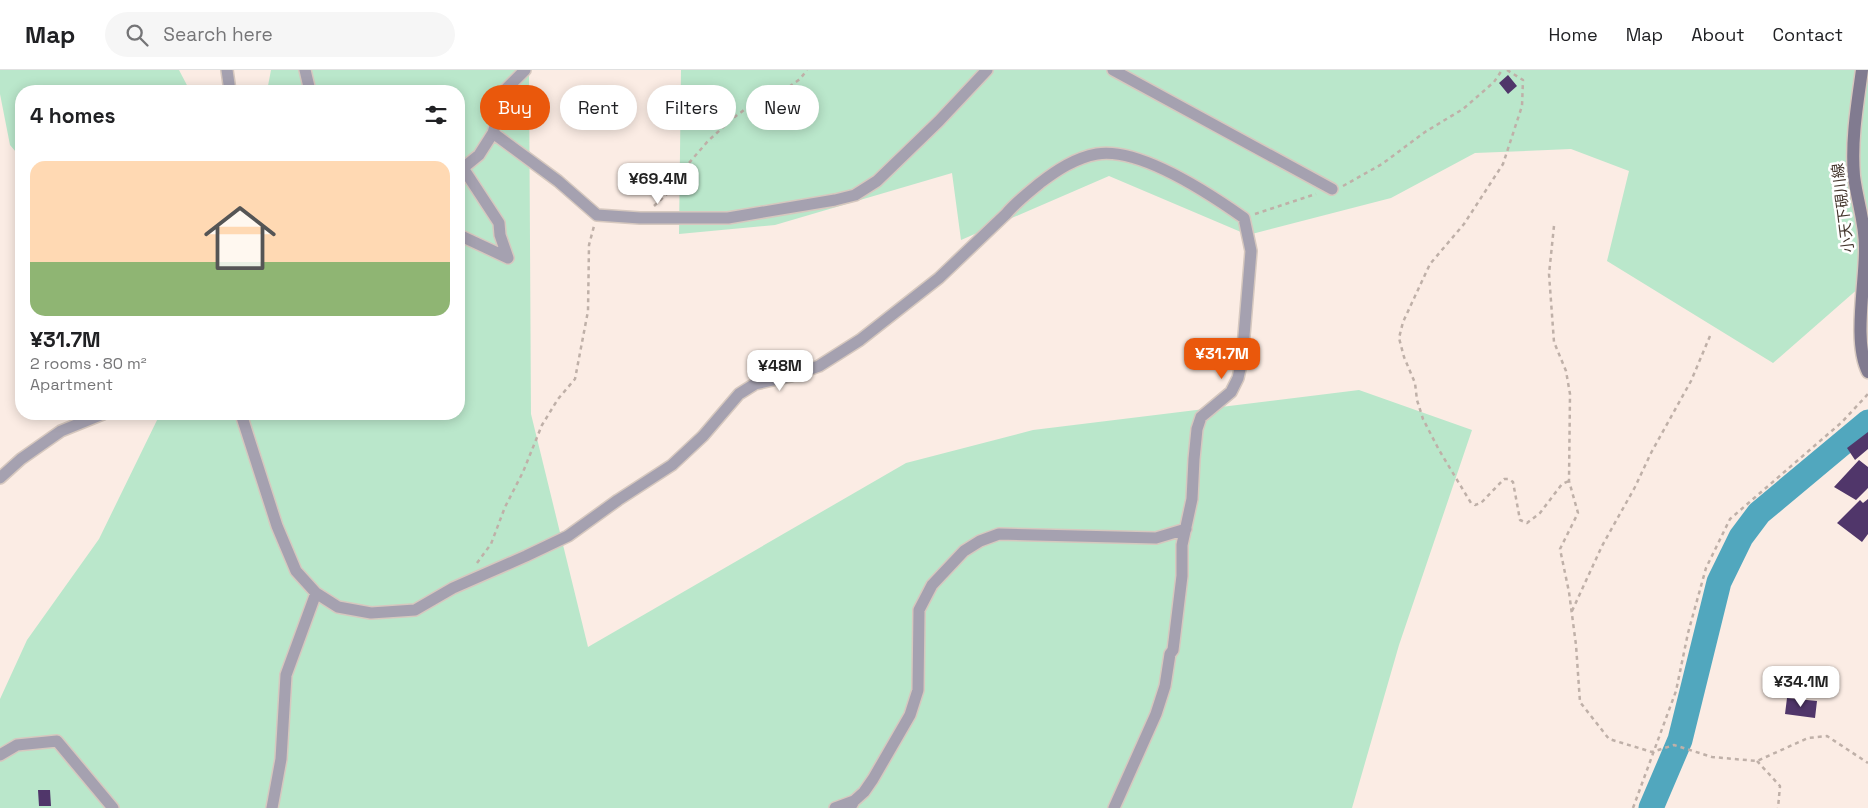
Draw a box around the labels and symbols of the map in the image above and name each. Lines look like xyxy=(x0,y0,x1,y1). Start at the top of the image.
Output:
pin: ¥69.4M xyxy=(617,162,699,205)
street label: 小天下硯川線 xyxy=(1828,162,1857,254)
pin: ¥31.7M xyxy=(1181,338,1263,380)
pin: ¥48M xyxy=(750,350,810,392)
pin: ¥34.1M xyxy=(1760,666,1842,708)

